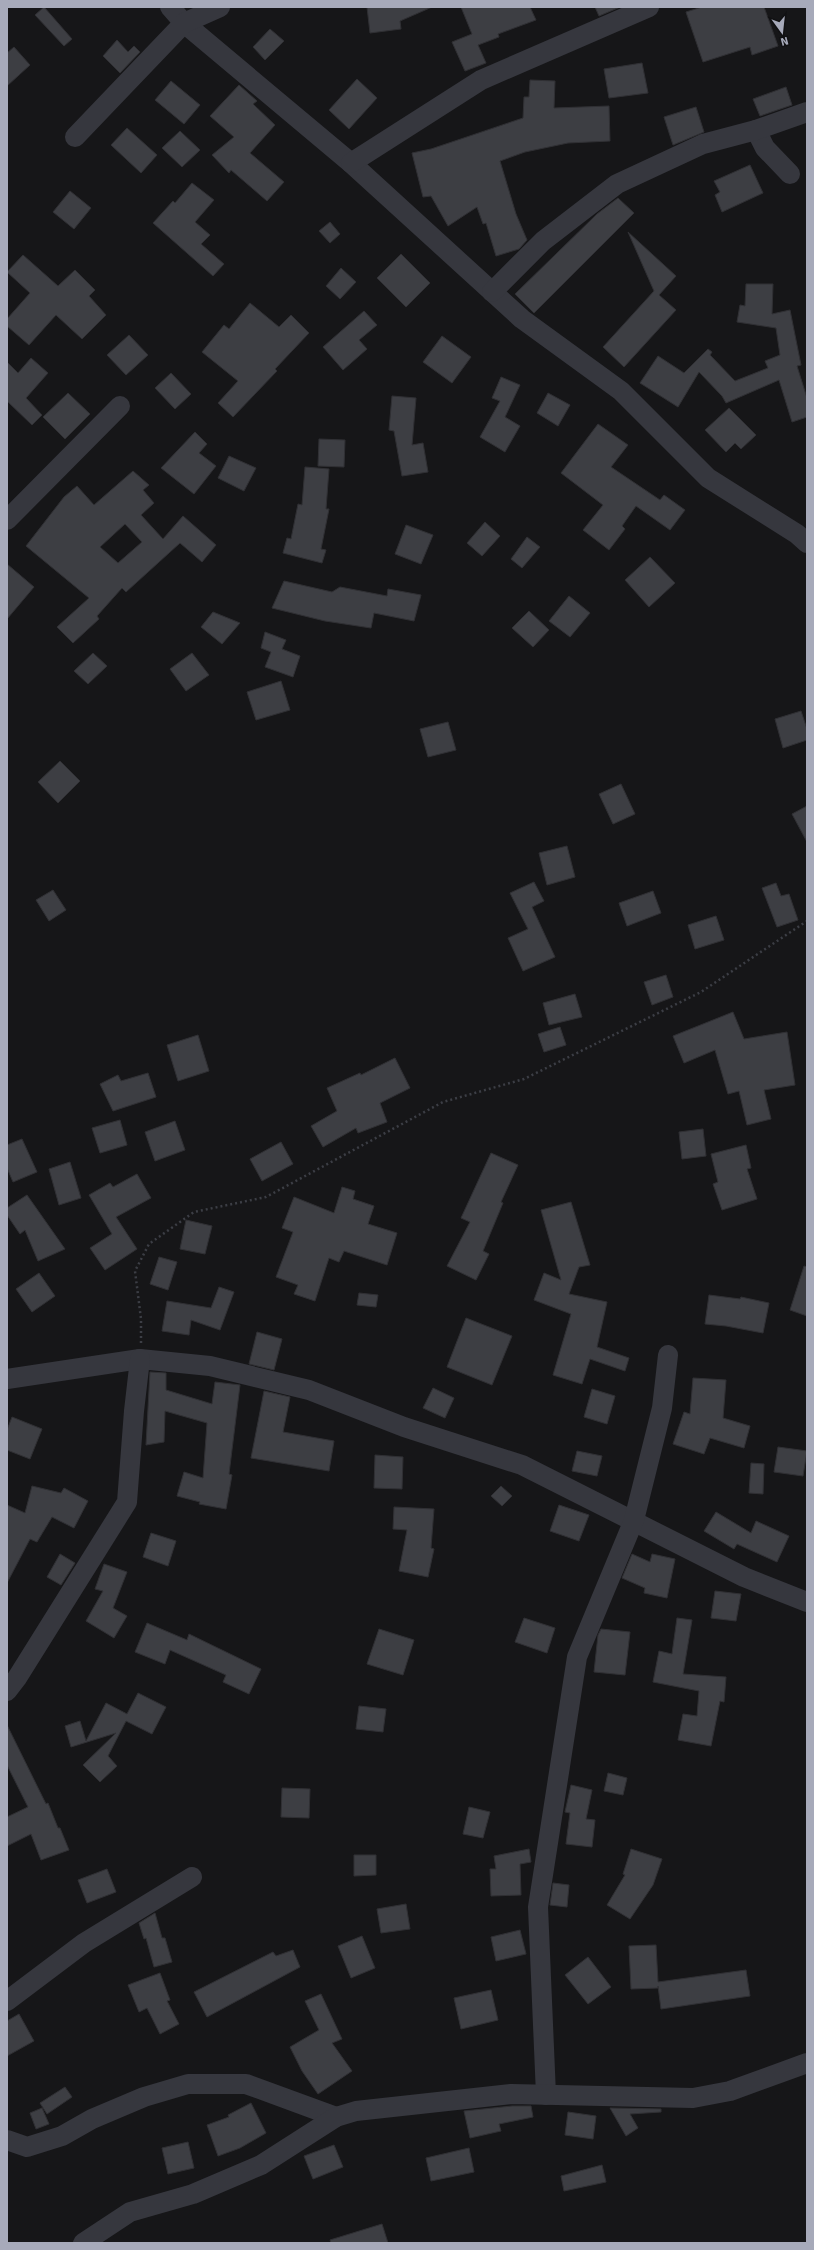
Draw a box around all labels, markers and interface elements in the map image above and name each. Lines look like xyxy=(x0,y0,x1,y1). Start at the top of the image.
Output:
north arrow xyxy=(762,12,802,52)
text: N xyxy=(779,34,790,48)

